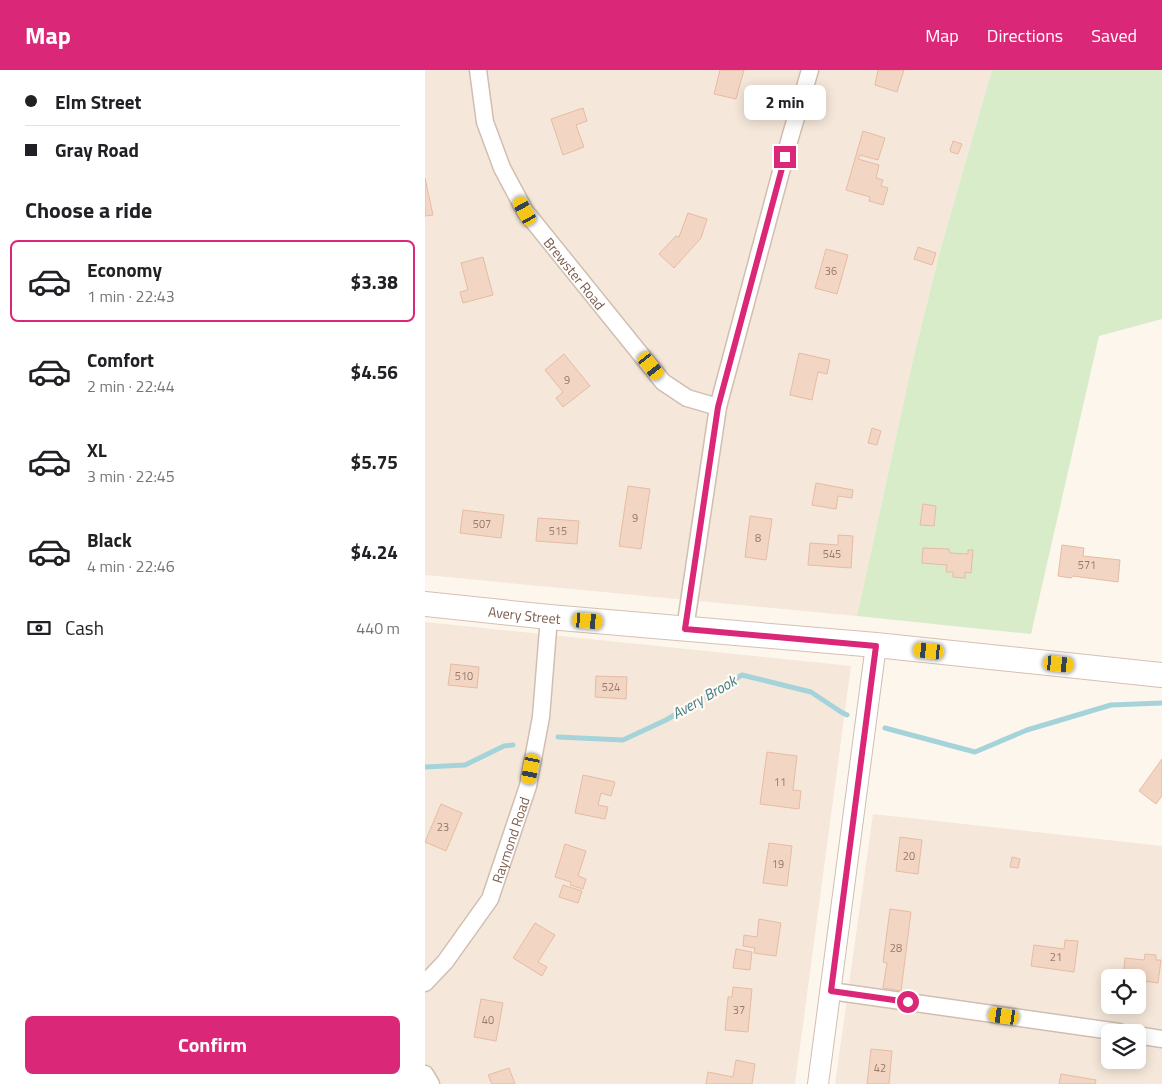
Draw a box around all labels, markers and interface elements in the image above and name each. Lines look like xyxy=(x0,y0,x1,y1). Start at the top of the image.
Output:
text: Map xyxy=(25,17,71,53)
text: Map xyxy=(925,22,959,49)
text: Directions xyxy=(987,22,1063,49)
text: Saved xyxy=(1091,22,1137,49)
callout: 2 min xyxy=(744,84,826,119)
text: Elm Street xyxy=(55,87,141,116)
text: 2 min xyxy=(766,90,804,114)
text: Gray Road xyxy=(55,135,139,164)
route end xyxy=(774,146,796,168)
text: Choose a ride xyxy=(25,193,152,227)
car xyxy=(511,194,538,228)
street label: Brewster Road xyxy=(539,232,611,314)
text: Economy xyxy=(87,255,162,284)
icon: car xyxy=(27,259,72,304)
house number: 36 xyxy=(825,263,837,279)
text: $3.38 xyxy=(351,267,398,296)
text: 1 min · 22:43 xyxy=(87,284,175,308)
text: Comfort xyxy=(87,345,154,374)
icon: car xyxy=(27,349,72,394)
car xyxy=(635,350,666,382)
text: $4.56 xyxy=(351,357,398,386)
house number: 9 xyxy=(564,372,570,388)
text: 2 min · 22:44 xyxy=(87,374,175,398)
text: XL xyxy=(87,435,107,464)
icon: car xyxy=(27,439,72,484)
text: $5.75 xyxy=(351,447,398,476)
text: 3 min · 22:45 xyxy=(87,464,175,488)
house number: 9 xyxy=(632,510,638,526)
house number: 507 xyxy=(473,516,491,532)
house number: 515 xyxy=(549,523,567,539)
text: Black xyxy=(87,525,132,554)
icon: car xyxy=(27,529,72,574)
house number: 8 xyxy=(755,530,761,546)
text: $4.24 xyxy=(351,537,398,566)
house number: 545 xyxy=(823,546,841,562)
text: 4 min · 22:46 xyxy=(87,554,175,578)
house number: 571 xyxy=(1078,557,1096,573)
street label: Avery Street xyxy=(487,600,562,628)
car xyxy=(572,612,603,630)
text: Cash xyxy=(65,613,104,642)
icon: cash xyxy=(25,614,53,642)
text: 440 m xyxy=(356,616,400,640)
car xyxy=(913,642,944,660)
car xyxy=(1043,655,1074,673)
house number: 510 xyxy=(455,668,473,684)
water label: Avery Brook xyxy=(667,668,743,725)
house number: 524 xyxy=(602,679,620,695)
car xyxy=(520,753,541,785)
house number: 11 xyxy=(774,774,786,790)
street label: Raymond Road xyxy=(486,794,534,886)
house number: 23 xyxy=(437,819,449,835)
house number: 20 xyxy=(903,848,915,864)
house number: 19 xyxy=(772,856,784,872)
house number: 28 xyxy=(890,940,902,956)
house number: 21 xyxy=(1050,949,1062,965)
map controls xyxy=(1101,969,1146,1069)
button: locate xyxy=(1101,969,1146,1014)
route start xyxy=(897,991,919,1013)
house number: 37 xyxy=(733,1002,745,1018)
car xyxy=(988,1006,1019,1026)
house number: 40 xyxy=(482,1012,494,1028)
button: Confirm xyxy=(25,1016,400,1074)
button: layers xyxy=(1101,1024,1146,1069)
house number: 42 xyxy=(874,1060,886,1076)

